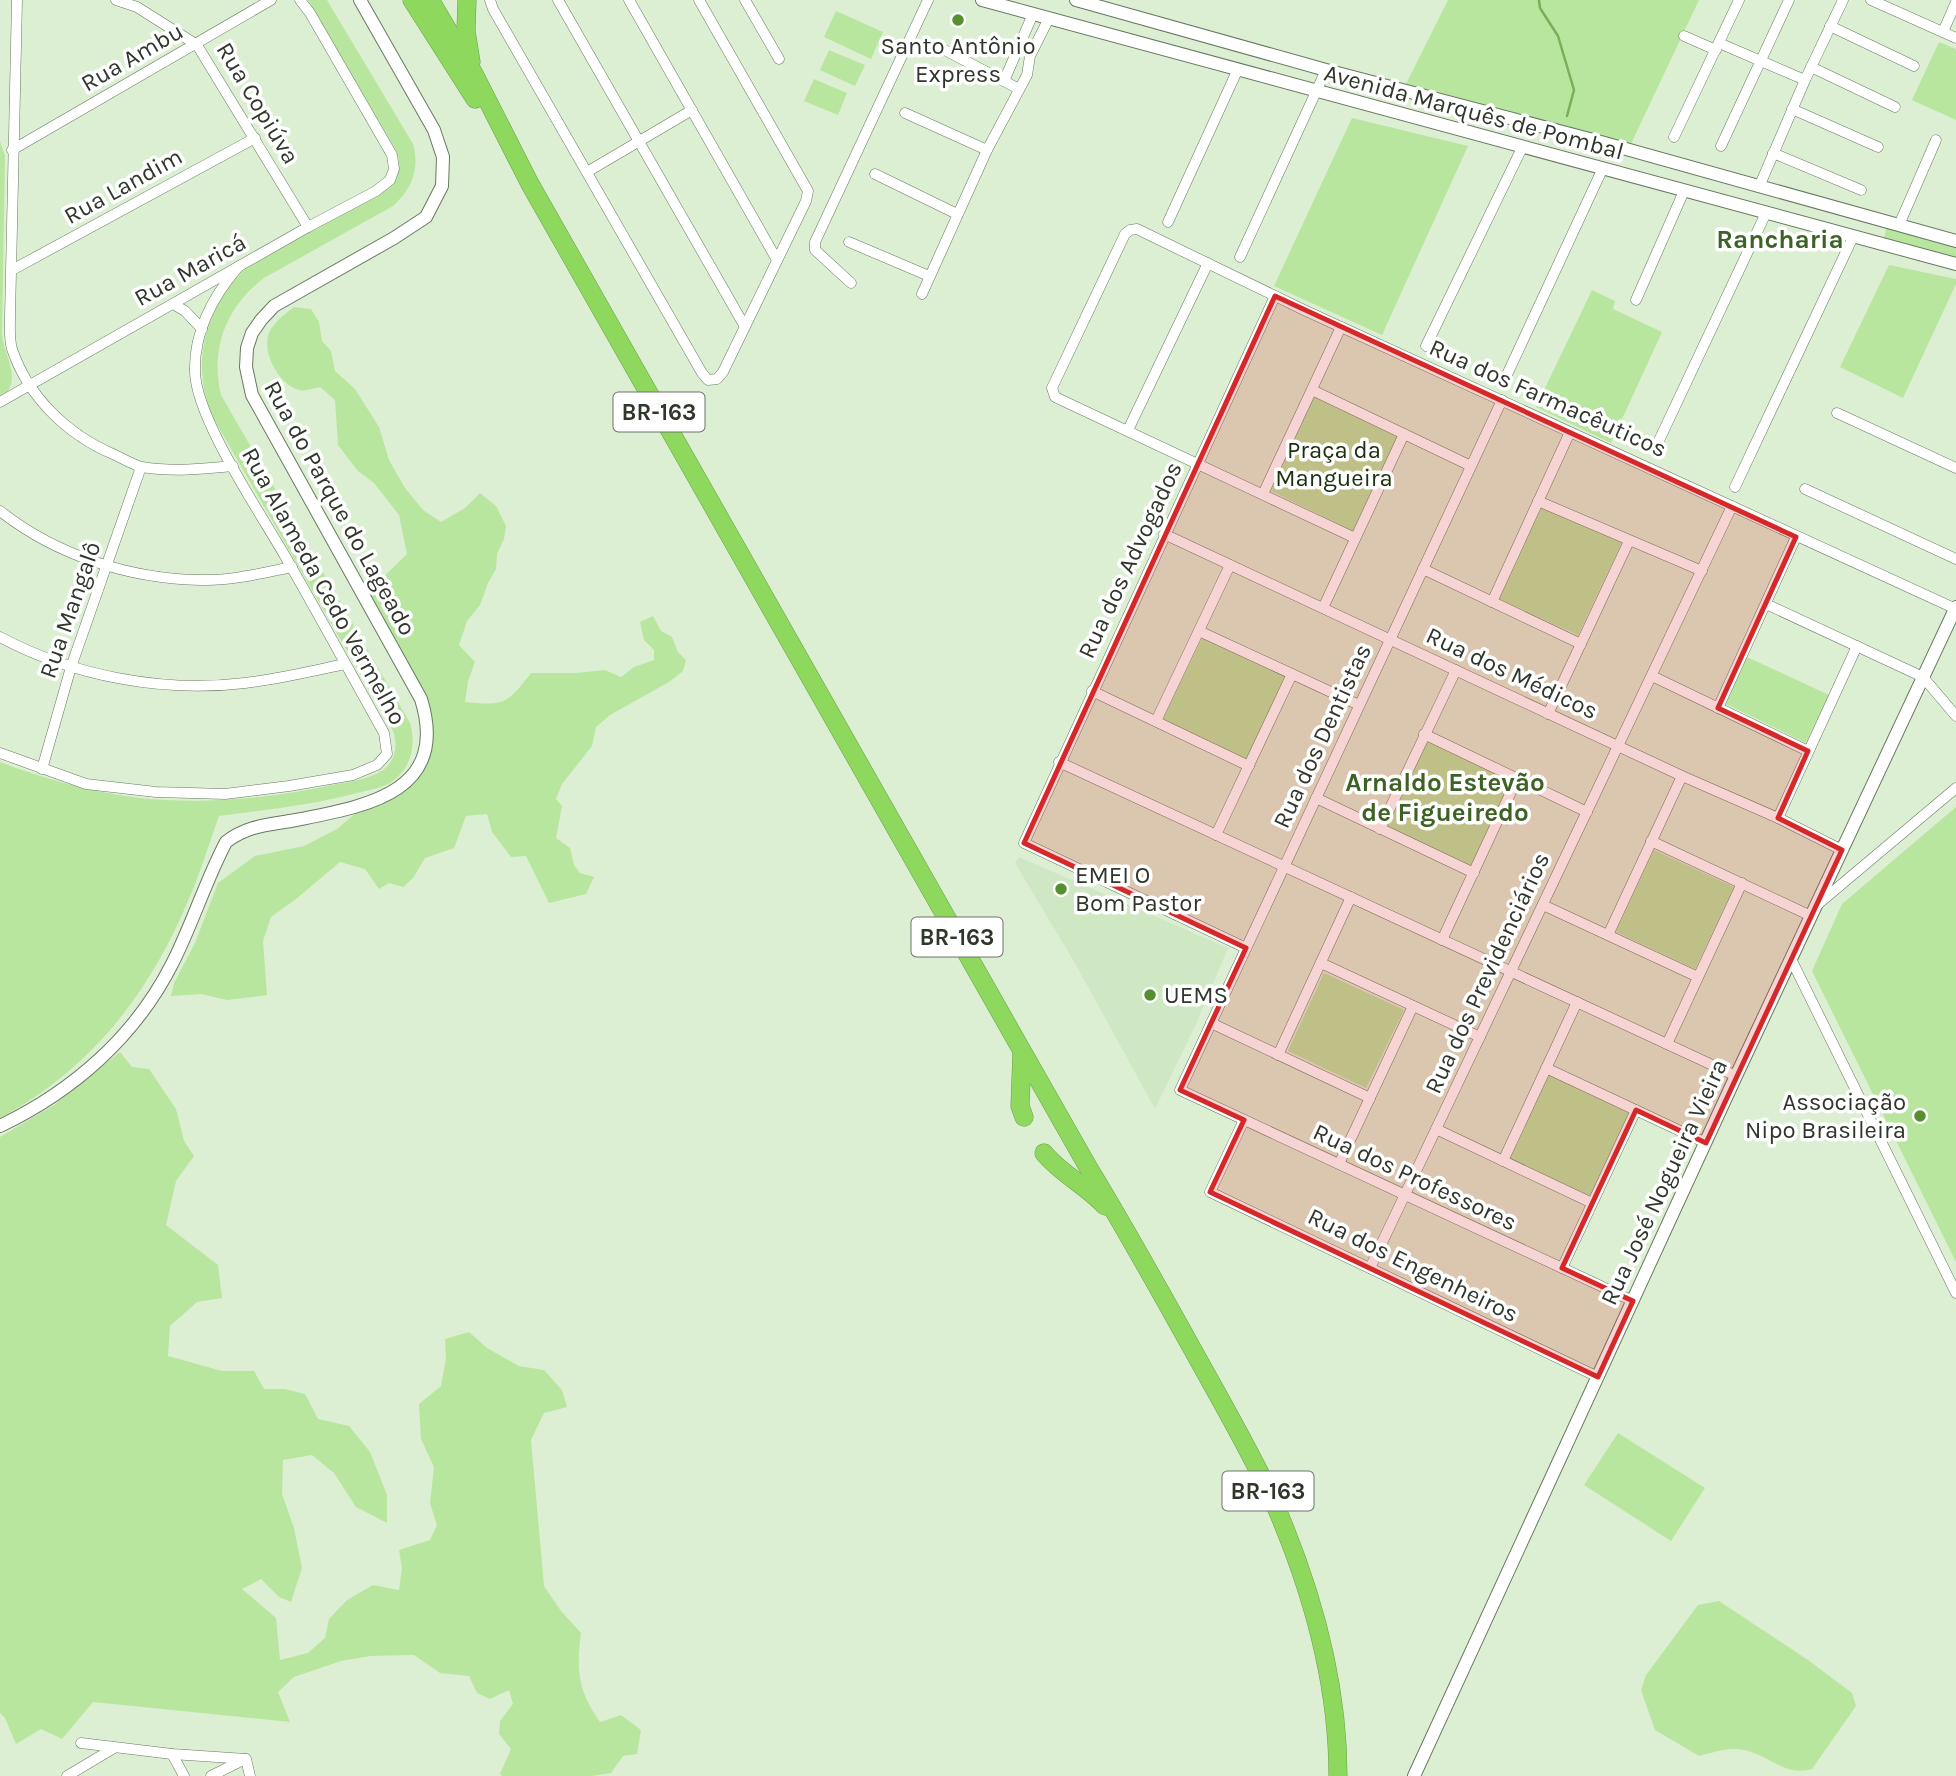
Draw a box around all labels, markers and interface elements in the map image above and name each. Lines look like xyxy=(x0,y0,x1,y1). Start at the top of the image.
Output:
marker: Santo Antônio Express xyxy=(950,12,966,28)
street label: Rua Ambu xyxy=(76,17,188,97)
place label: Santo Antônio Express xyxy=(880,32,1036,88)
street label: Rua Copiúva xyxy=(211,37,305,169)
street label: Avenida Marquês de Pombal xyxy=(1321,58,1627,166)
street label: Rua Landim xyxy=(59,142,187,230)
district label: Rancharia xyxy=(1716,224,1844,255)
street label: Rua Maricá xyxy=(129,228,251,312)
street label: Rua dos Farmacêuticos xyxy=(1425,333,1671,463)
street label: Rua do Parque do Lageado xyxy=(258,376,422,640)
road number: BR-163 xyxy=(614,392,704,432)
park label: Praça da Mangueira xyxy=(1275,436,1393,492)
street label: Rua Alameda Cedo Vermelho xyxy=(236,442,412,730)
street label: Rua dos Advogados xyxy=(1072,457,1188,663)
street label: Rua Mangalô xyxy=(34,538,106,682)
street label: Rua dos Médicos xyxy=(1422,621,1602,725)
street label: Rua dos Dentistas xyxy=(1267,639,1377,833)
district label: Arnaldo Estevão de Figueiredo xyxy=(1345,767,1545,828)
street label: Rua dos Previdenciários xyxy=(1419,848,1555,1098)
place label: EMEI O Bom Pastor xyxy=(1075,861,1201,917)
marker: EMEI O Bom Pastor xyxy=(1053,881,1069,897)
road number: BR-163 xyxy=(912,918,1002,956)
place label: UEMS xyxy=(1164,981,1228,1009)
marker: UEMS xyxy=(1142,987,1158,1003)
street label: Rua José Nogueira Vieira xyxy=(1595,1055,1733,1309)
place label: Associação Nipo Brasileira xyxy=(1745,1088,1906,1144)
marker: Associação Nipo Brasileira xyxy=(1912,1108,1928,1124)
street label: Rua dos Professores xyxy=(1309,1118,1521,1236)
street label: Rua dos Engenheiros xyxy=(1303,1202,1523,1328)
road number: BR-163 xyxy=(1222,1472,1314,1510)

